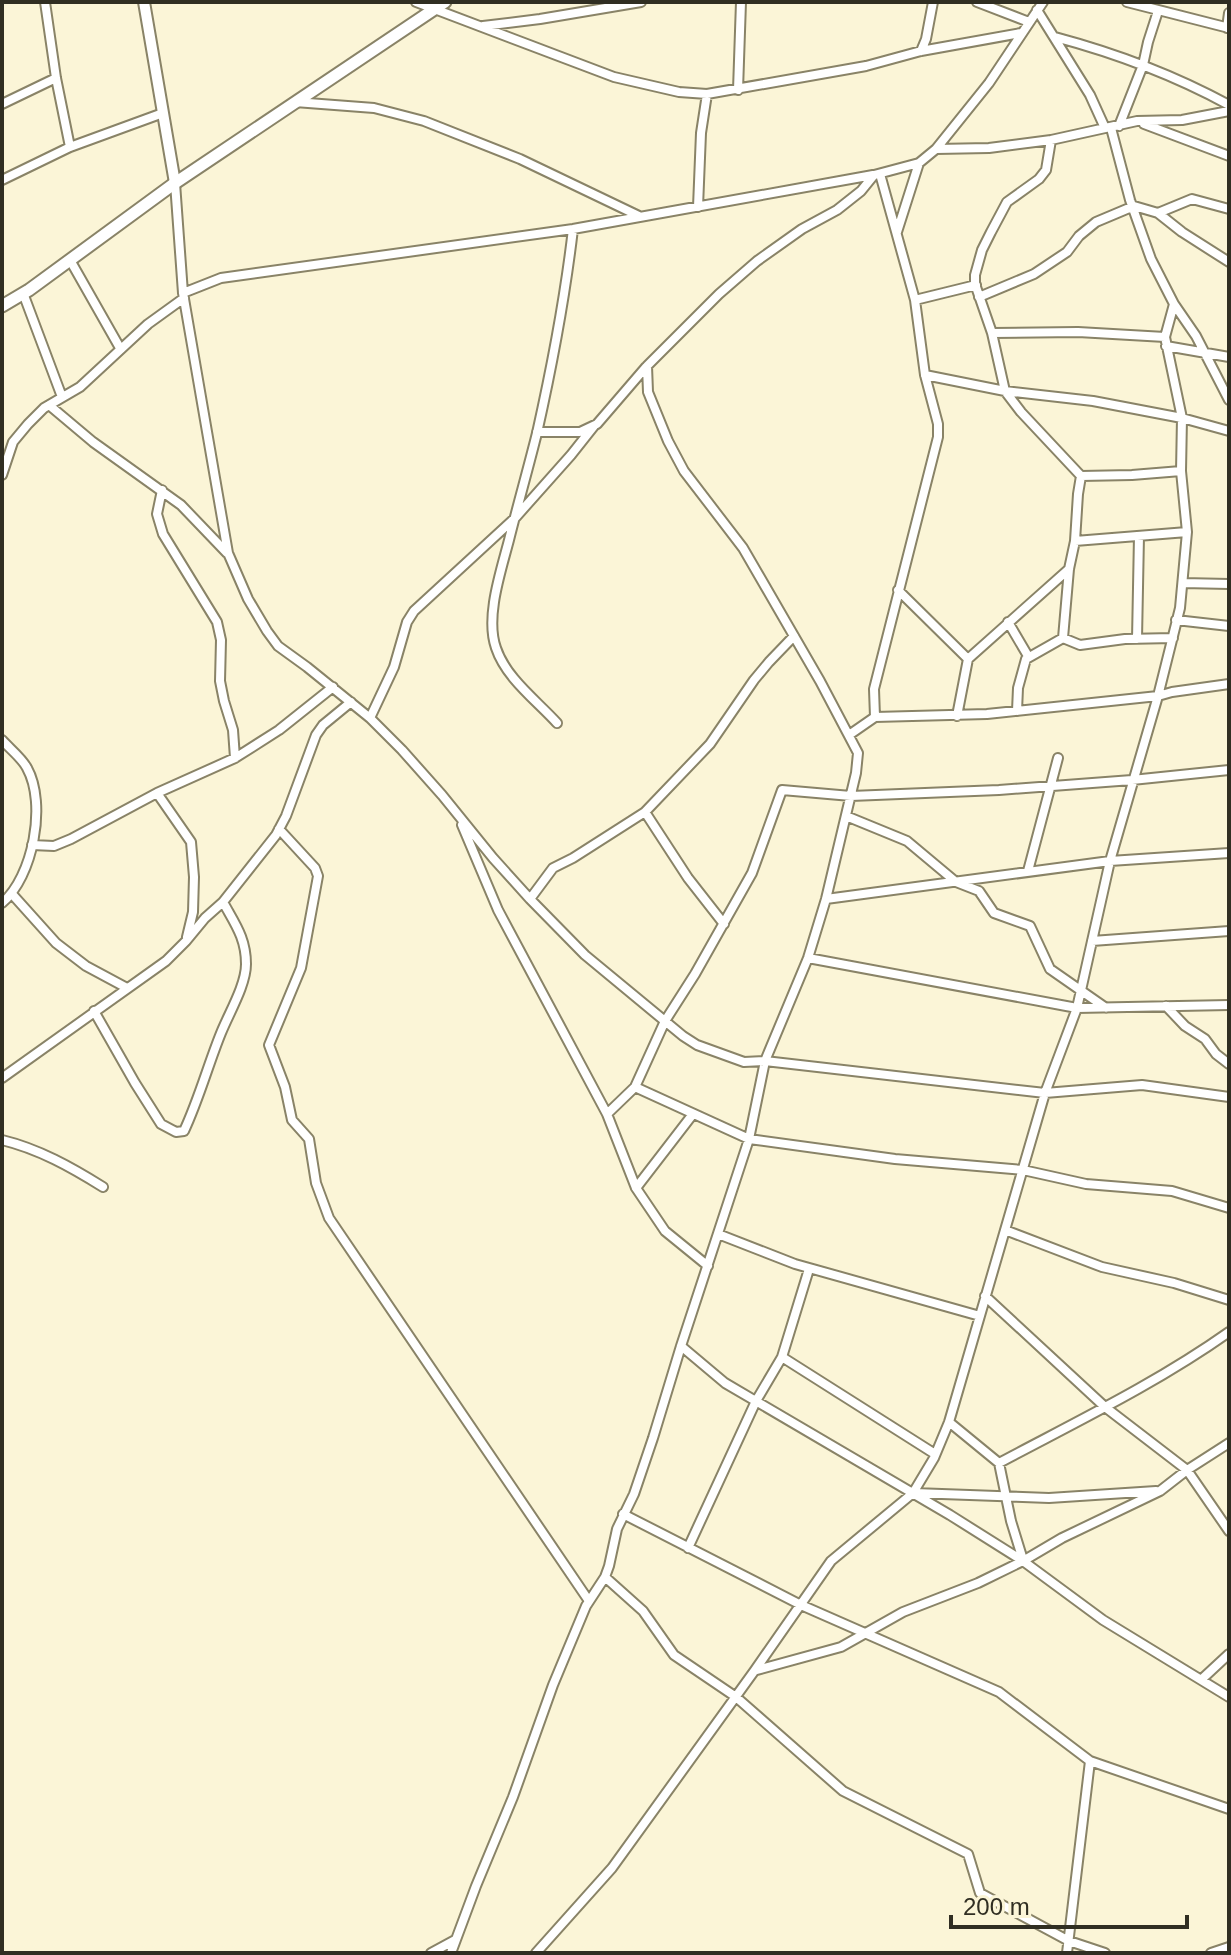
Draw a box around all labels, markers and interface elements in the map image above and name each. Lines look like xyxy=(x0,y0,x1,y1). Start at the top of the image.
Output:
scale bar xyxy=(951,1879,1187,1929)
text: 200 m xyxy=(963,1893,1030,1920)

